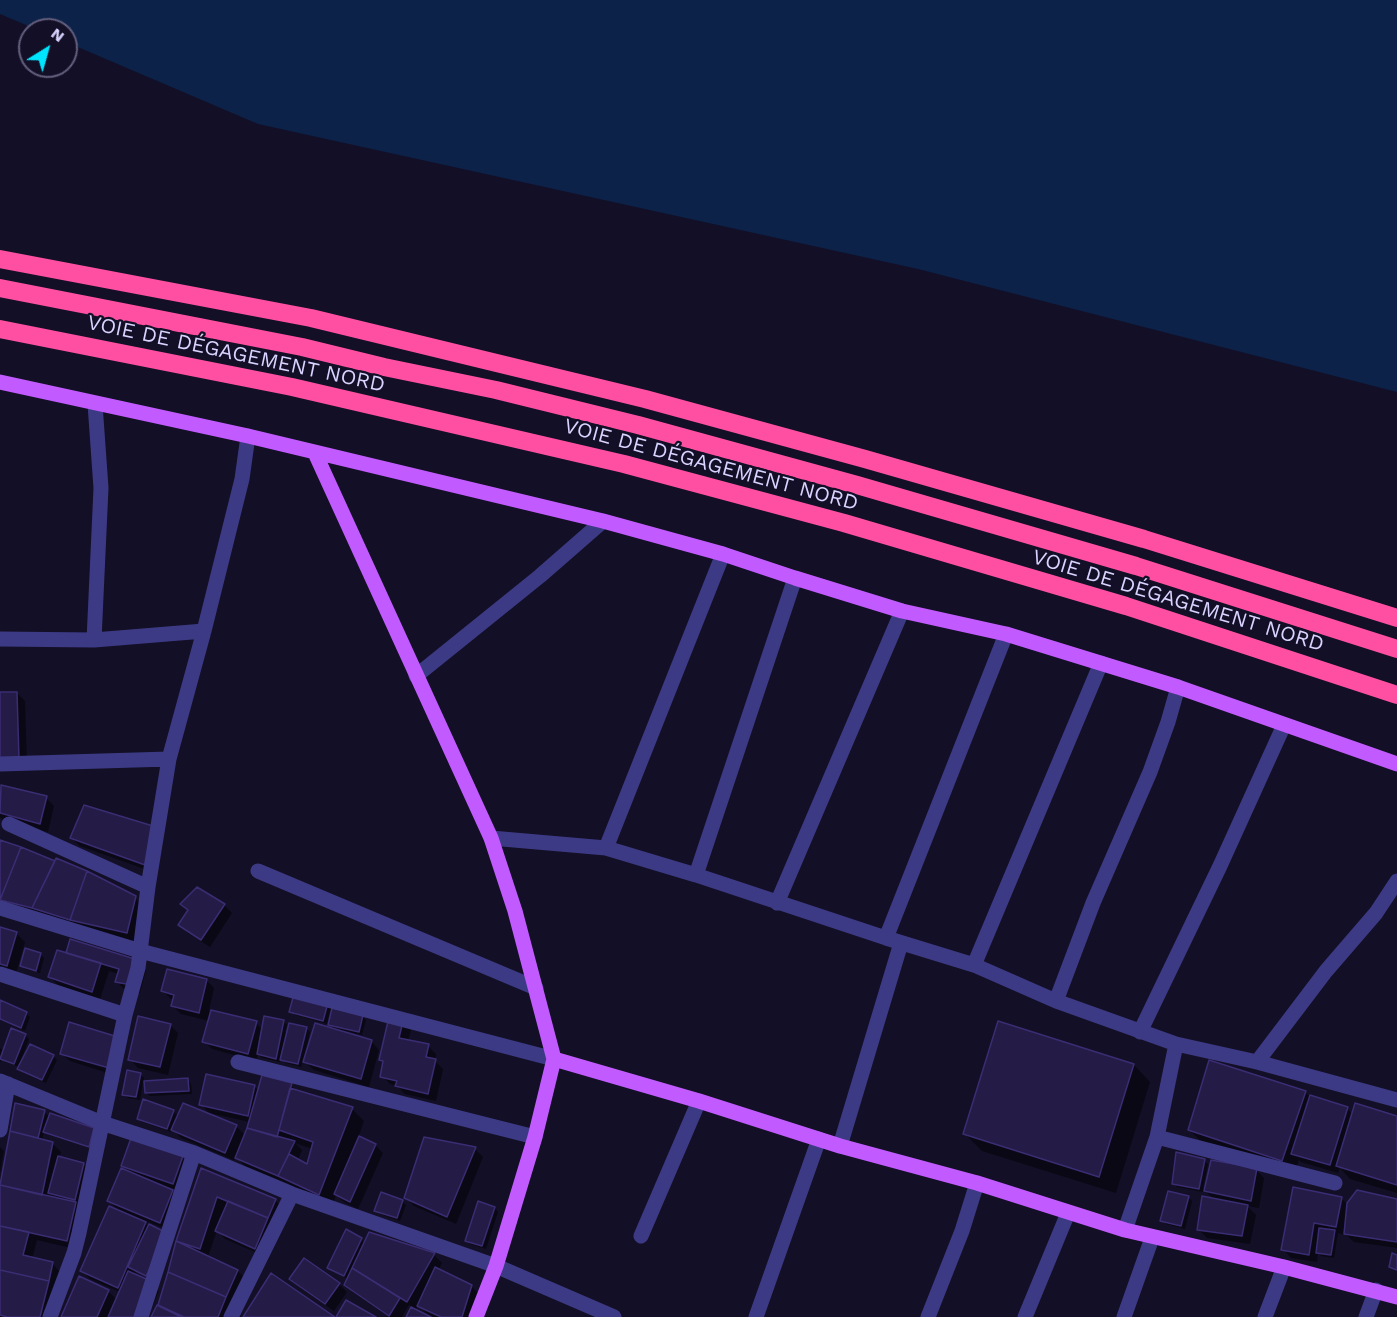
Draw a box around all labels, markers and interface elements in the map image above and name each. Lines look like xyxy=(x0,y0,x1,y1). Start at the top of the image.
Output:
north arrow xyxy=(18,18,78,78)
text: N xyxy=(47,24,68,46)
street label: VOIE DE DÉGAGEMENT NORD xyxy=(85,310,387,398)
street label: VOIE DE DÉGAGEMENT NORD xyxy=(561,414,861,516)
street label: VOIE DE DÉGAGEMENT NORD xyxy=(1029,545,1327,657)

